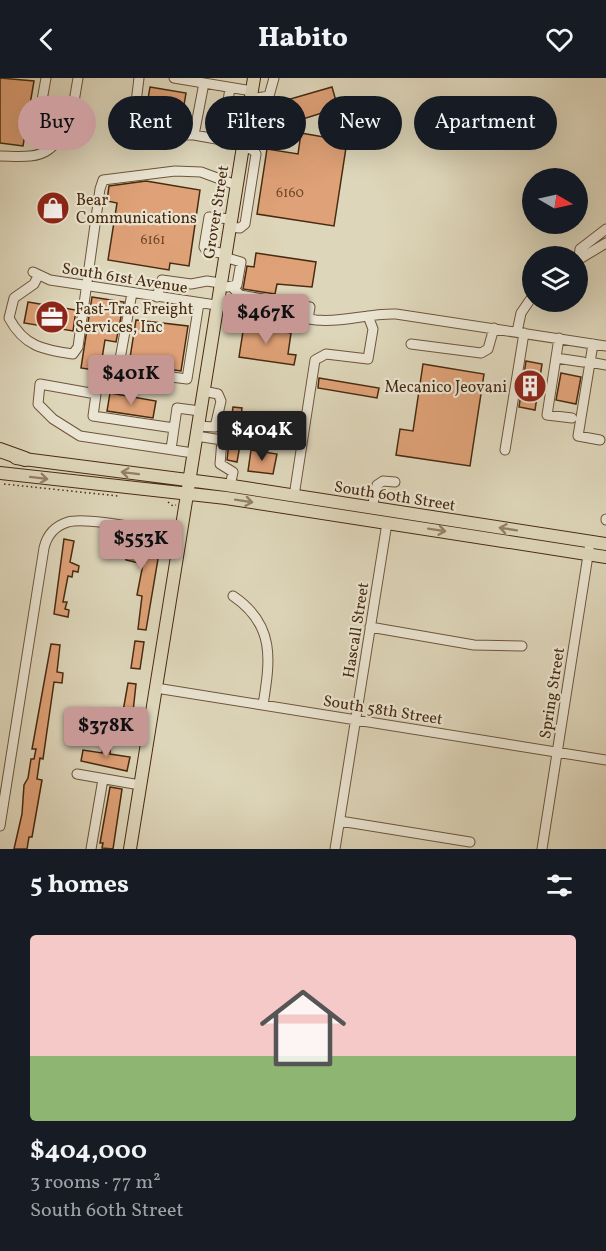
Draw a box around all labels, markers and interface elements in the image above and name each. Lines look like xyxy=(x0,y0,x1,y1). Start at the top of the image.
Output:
text: Habito xyxy=(258,20,348,58)
icon: back xyxy=(30,23,63,56)
icon: heart xyxy=(543,23,576,56)
chip: Buy xyxy=(18,96,96,150)
chip: Rent xyxy=(108,96,193,150)
chip: Filters xyxy=(205,96,306,150)
chip: New xyxy=(318,96,402,150)
chip: Apartment xyxy=(414,96,557,150)
street label: Grover Street xyxy=(199,164,235,261)
north arrow xyxy=(522,168,588,234)
map controls xyxy=(522,168,588,312)
house number: 6160 xyxy=(276,184,304,203)
shop icon: Bear Communications xyxy=(35,190,71,226)
place label: Bear Communications xyxy=(76,190,197,230)
house number: 6161 xyxy=(140,231,166,250)
button: layers xyxy=(522,246,588,312)
street label: South 61st Avenue xyxy=(60,258,189,300)
pin: $467K xyxy=(224,294,308,345)
office icon: Fast-Trac Freight Services, Inc xyxy=(34,299,70,335)
place label: Fast-Trac Freight Services, Inc xyxy=(75,299,194,339)
text: $467K xyxy=(237,299,295,327)
pin: $401K xyxy=(89,355,173,406)
text: $401K xyxy=(102,360,160,388)
building icon: Mecanico Jeovani xyxy=(512,368,548,404)
place label: Mecanico Jeovani xyxy=(385,377,507,399)
pin: $404K xyxy=(220,411,304,462)
text: $404K xyxy=(231,416,293,444)
one-way arrow xyxy=(121,467,141,478)
one-way arrow xyxy=(29,473,49,484)
street label: South 60th Street xyxy=(332,477,457,517)
one-way arrow xyxy=(234,495,254,506)
pin: $553K xyxy=(99,520,183,571)
one-way arrow xyxy=(499,523,519,534)
text: $553K xyxy=(113,525,169,553)
one-way arrow xyxy=(427,525,447,536)
street label: Hascall Street xyxy=(339,580,375,680)
street label: Spring Street xyxy=(535,646,571,741)
street label: South 58th Street xyxy=(321,691,444,731)
pin: $378K xyxy=(64,707,148,758)
text: $378K xyxy=(78,712,134,740)
text: 5 homes xyxy=(30,867,129,903)
icon: filters xyxy=(543,869,576,902)
icon: home xyxy=(249,974,357,1082)
text: $404,000 xyxy=(30,1133,147,1169)
text: 3 rooms · 77 m² xyxy=(30,1169,161,1197)
text: South 60th Street xyxy=(30,1197,183,1225)

